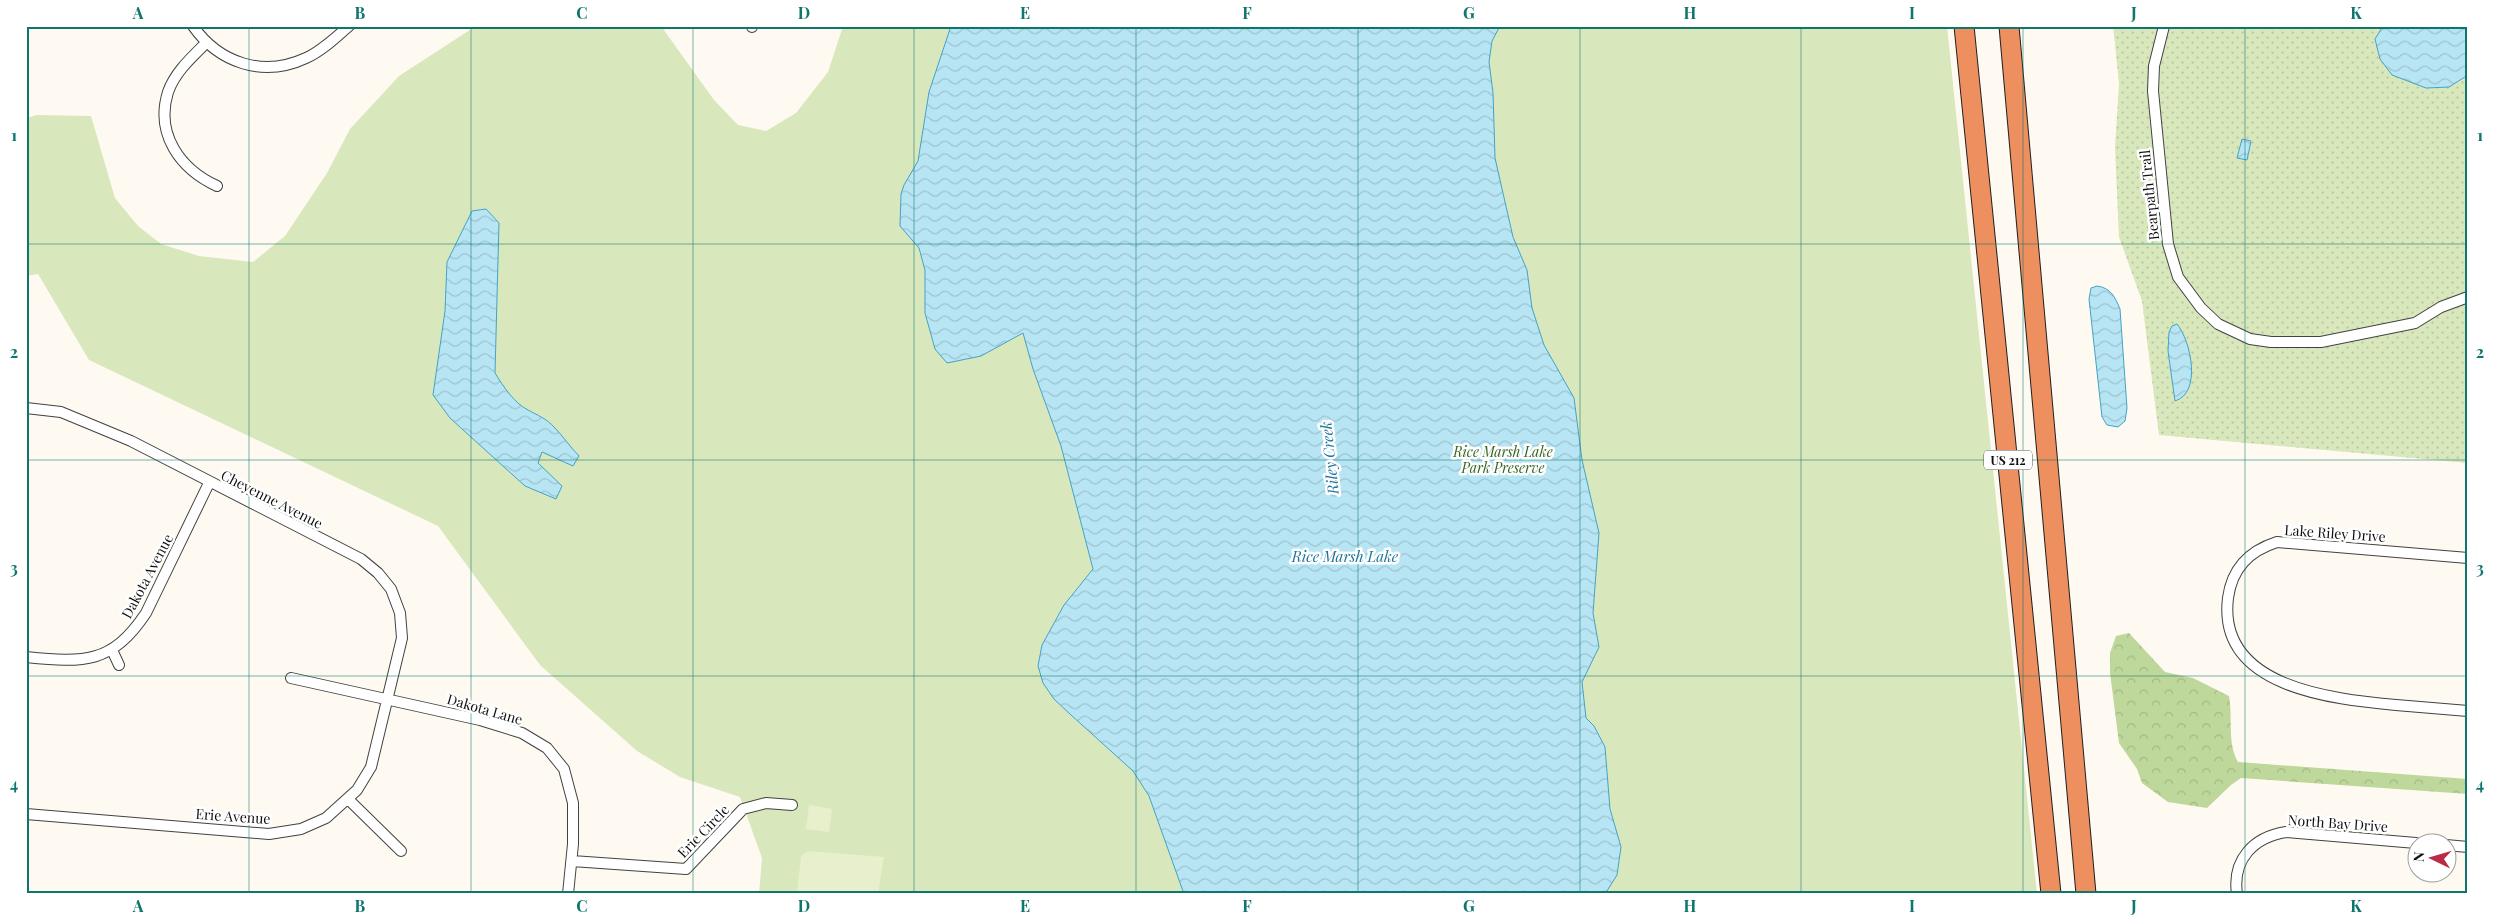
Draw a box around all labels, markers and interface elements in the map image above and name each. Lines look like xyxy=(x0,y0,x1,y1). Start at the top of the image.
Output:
text: A xyxy=(132,2,144,23)
text: B xyxy=(355,2,366,23)
text: C xyxy=(576,2,588,23)
text: D xyxy=(798,2,810,23)
text: E xyxy=(1020,2,1030,23)
text: F xyxy=(1242,2,1252,23)
text: G xyxy=(1463,2,1475,23)
text: H xyxy=(1684,2,1697,23)
text: I xyxy=(1909,2,1915,23)
text: J xyxy=(2130,2,2137,23)
text: K xyxy=(2350,2,2362,23)
text: 1 xyxy=(11,124,17,145)
text: 1 xyxy=(2477,124,2483,145)
street label: Bearpath Trail xyxy=(2135,149,2163,241)
text: 2 xyxy=(10,341,18,362)
text: 2 xyxy=(2476,341,2484,362)
water label: Riley Creek xyxy=(1315,420,1343,496)
park label: Rice Marsh Lake Park Preserve xyxy=(1452,442,1553,477)
road number: US 212 xyxy=(1984,450,2032,470)
street label: Cheyenne Avenue xyxy=(218,465,326,533)
street label: Lake Riley Drive xyxy=(2284,520,2386,546)
street label: Dakota Avenue xyxy=(117,530,177,622)
water label: Rice Marsh Lake xyxy=(1291,546,1399,566)
text: 3 xyxy=(10,557,18,578)
text: 3 xyxy=(2476,557,2484,578)
street label: Dakota Lane xyxy=(445,689,525,729)
text: 4 xyxy=(10,773,18,794)
text: 4 xyxy=(2476,773,2484,794)
street label: Erie Circle xyxy=(673,800,733,862)
street label: Erie Avenue xyxy=(195,804,271,828)
street label: North Bay Drive xyxy=(2287,810,2389,836)
north arrow xyxy=(2406,832,2456,882)
text: N xyxy=(2409,851,2428,863)
text: A xyxy=(132,895,144,916)
text: B xyxy=(355,895,366,916)
text: C xyxy=(576,895,588,916)
text: D xyxy=(798,895,810,916)
text: E xyxy=(1020,895,1030,916)
text: F xyxy=(1242,895,1252,916)
text: G xyxy=(1463,895,1475,916)
text: H xyxy=(1684,895,1697,916)
text: I xyxy=(1909,895,1915,916)
text: J xyxy=(2130,895,2137,916)
text: K xyxy=(2350,895,2362,916)

